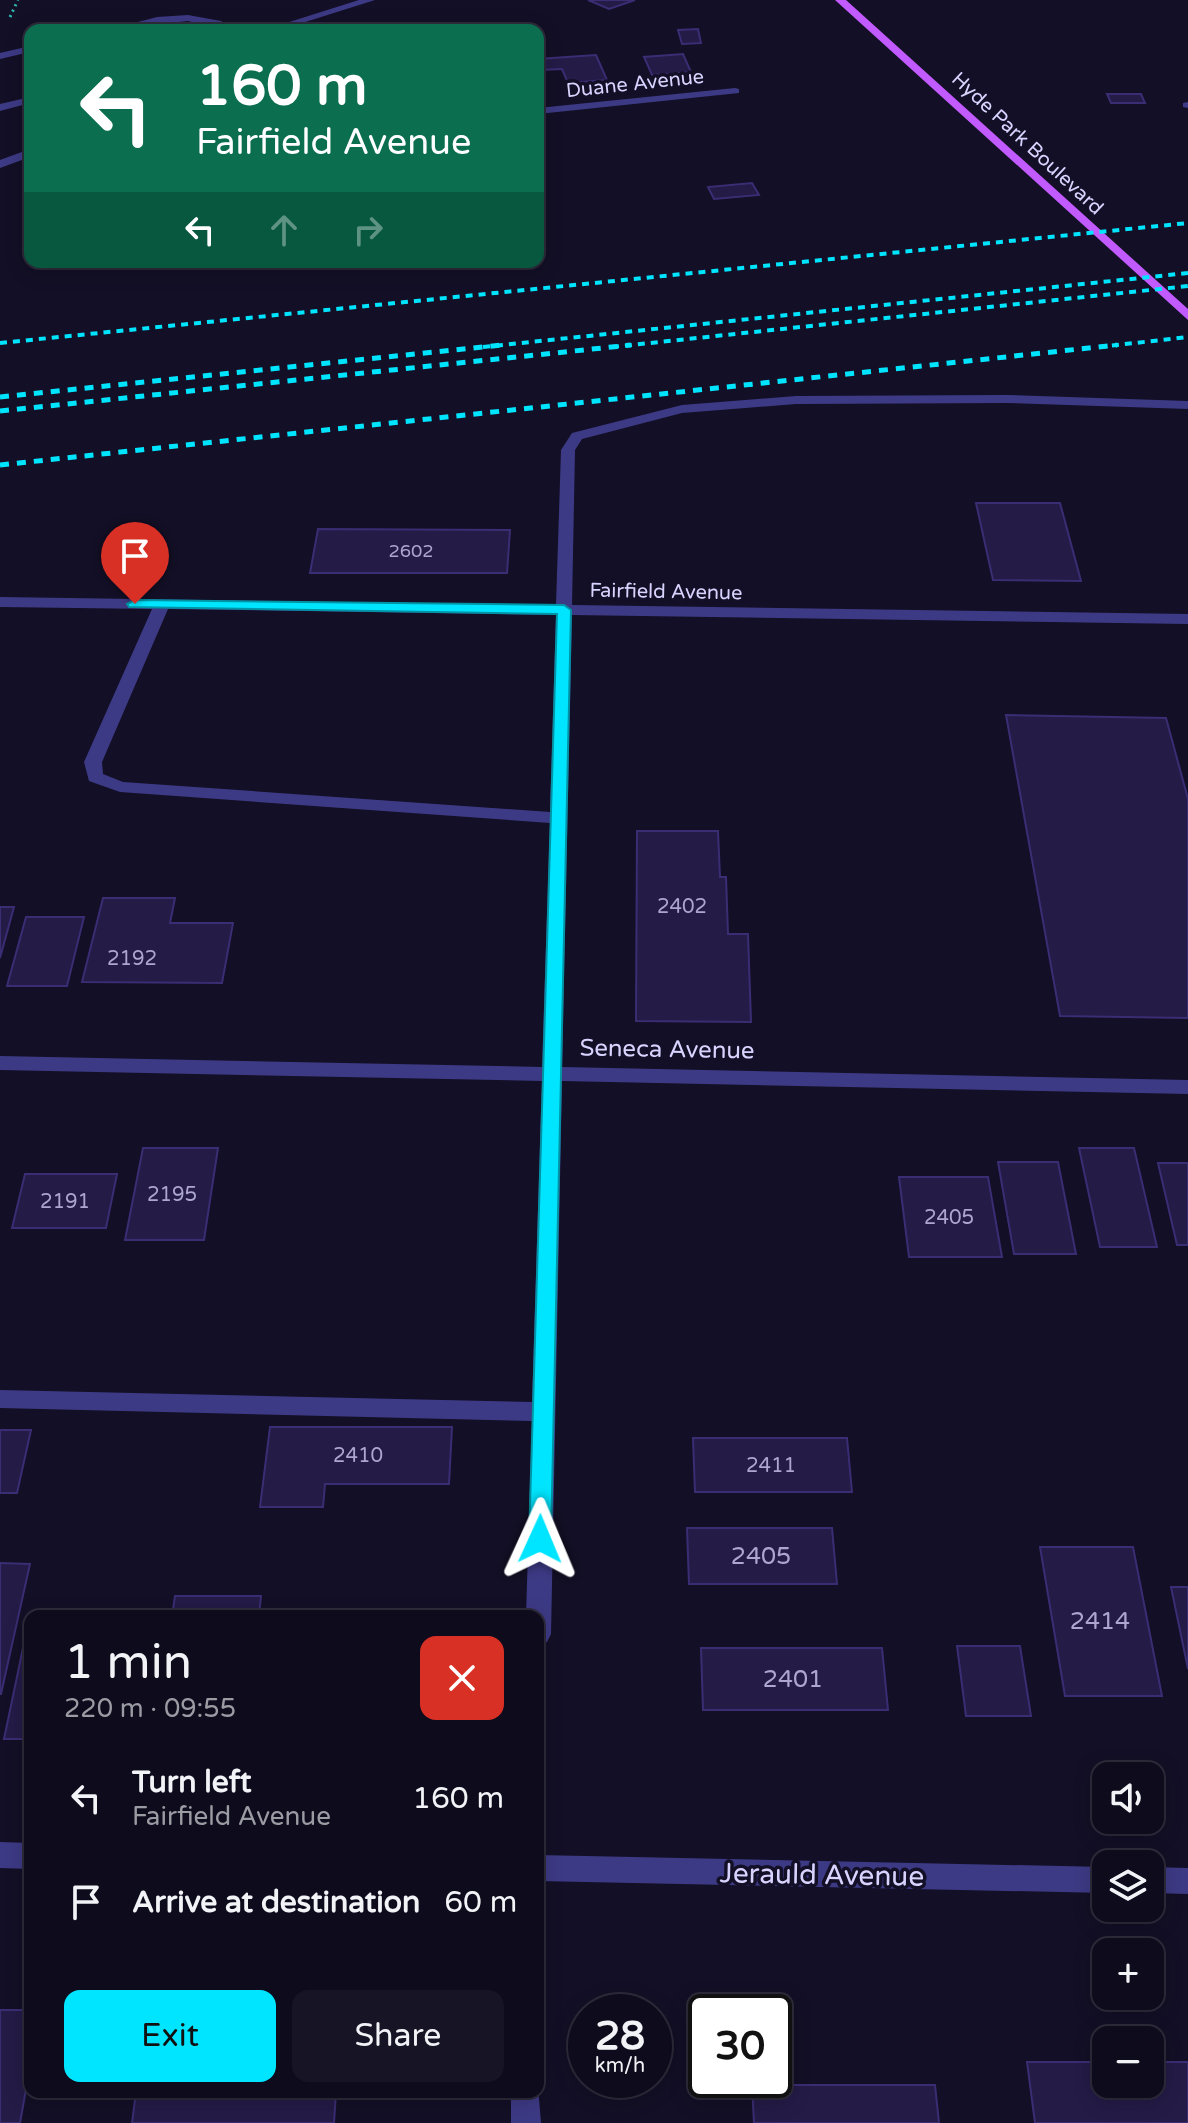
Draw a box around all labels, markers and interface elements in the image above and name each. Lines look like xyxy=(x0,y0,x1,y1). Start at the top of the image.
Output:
text: 160 m xyxy=(196,53,367,120)
icon: left xyxy=(64,56,168,160)
street label: Duane Avenue xyxy=(565,65,705,103)
street label: Hyde Park Boulevard xyxy=(947,67,1108,220)
text: Fairfield Avenue xyxy=(196,121,471,164)
icon: left xyxy=(178,208,222,252)
icon: ahead xyxy=(262,208,306,252)
icon: right xyxy=(346,208,390,252)
pin xyxy=(101,522,169,604)
icon: arrive xyxy=(113,534,157,578)
house number: 2602 xyxy=(388,540,434,562)
street label: Fairfield Avenue xyxy=(589,579,743,605)
house number: 2402 xyxy=(657,895,707,919)
house number: 2192 xyxy=(107,947,157,971)
street label: Seneca Avenue xyxy=(579,1033,755,1066)
house number: 2195 xyxy=(147,1183,197,1207)
house number: 2191 xyxy=(40,1190,90,1214)
house number: 2405 xyxy=(924,1206,974,1230)
house number: 2410 xyxy=(333,1444,383,1468)
house number: 2411 xyxy=(746,1454,796,1478)
position arrow xyxy=(498,1497,582,1581)
house number: 2405 xyxy=(731,1542,791,1571)
house number: 2414 xyxy=(1070,1607,1130,1636)
text: 1 min xyxy=(64,1634,192,1692)
button: close xyxy=(420,1636,504,1720)
house number: 2401 xyxy=(763,1665,823,1694)
text: 220 m · 09:55 xyxy=(64,1693,236,1724)
map controls xyxy=(1092,1762,1164,2098)
button: sound xyxy=(1092,1762,1164,1834)
text: Turn left xyxy=(132,1764,251,1801)
icon: left xyxy=(64,1776,108,1820)
text: 160 m xyxy=(412,1780,504,1817)
text: Fairfield Avenue xyxy=(132,1801,331,1832)
button: layers xyxy=(1092,1850,1164,1922)
street label: Jerauld Avenue xyxy=(719,1856,924,1894)
icon: arrive xyxy=(64,1880,108,1924)
text: Arrive at destination xyxy=(132,1884,420,1921)
text: 60 m xyxy=(444,1884,517,1921)
button: + xyxy=(1092,1938,1164,2010)
button: Exit xyxy=(64,1990,276,2082)
button: Share xyxy=(292,1990,504,2082)
speed limit sign: 30 xyxy=(688,1994,792,2098)
text: 28 xyxy=(595,2012,645,2060)
button: − xyxy=(1092,2026,1164,2098)
text: km/h xyxy=(595,2054,645,2078)

